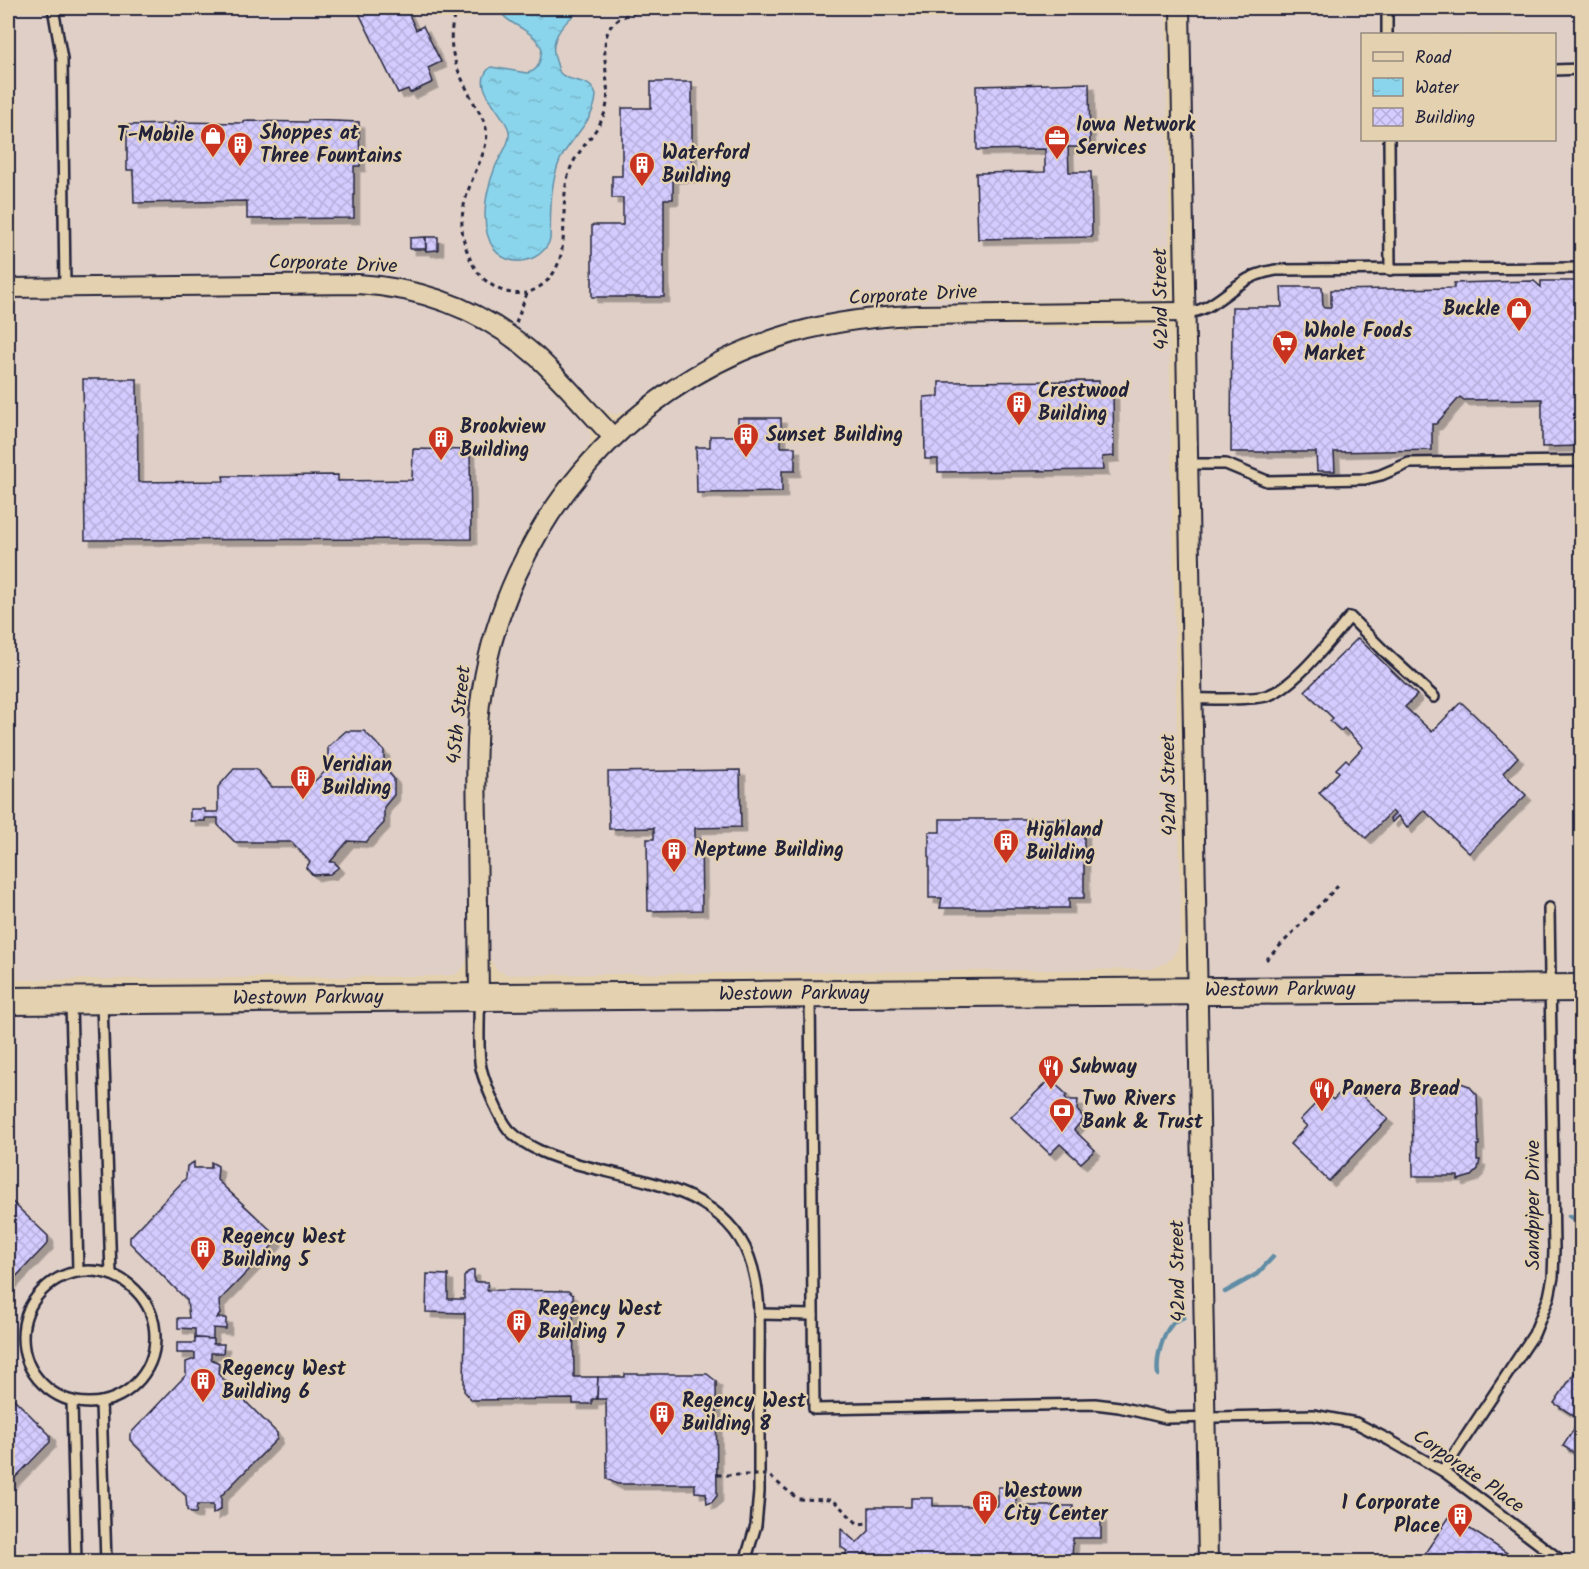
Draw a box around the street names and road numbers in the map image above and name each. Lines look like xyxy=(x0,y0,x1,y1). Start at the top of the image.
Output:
street label: Corporate Drive xyxy=(268,247,398,283)
street label: 42nd Street xyxy=(1145,247,1179,350)
street label: Corporate Drive xyxy=(848,277,978,315)
street label: 45th Street xyxy=(439,664,481,766)
street label: 42nd Street xyxy=(1153,733,1187,836)
street label: Westown Parkway xyxy=(1204,974,1356,1007)
street label: Westown Parkway xyxy=(718,978,870,1011)
street label: Westown Parkway xyxy=(233,982,384,1015)
street label: Sandpiper Drive xyxy=(1518,1140,1550,1270)
street label: 42nd Street xyxy=(1162,1219,1196,1322)
street label: Corporate Place xyxy=(1406,1422,1530,1522)

